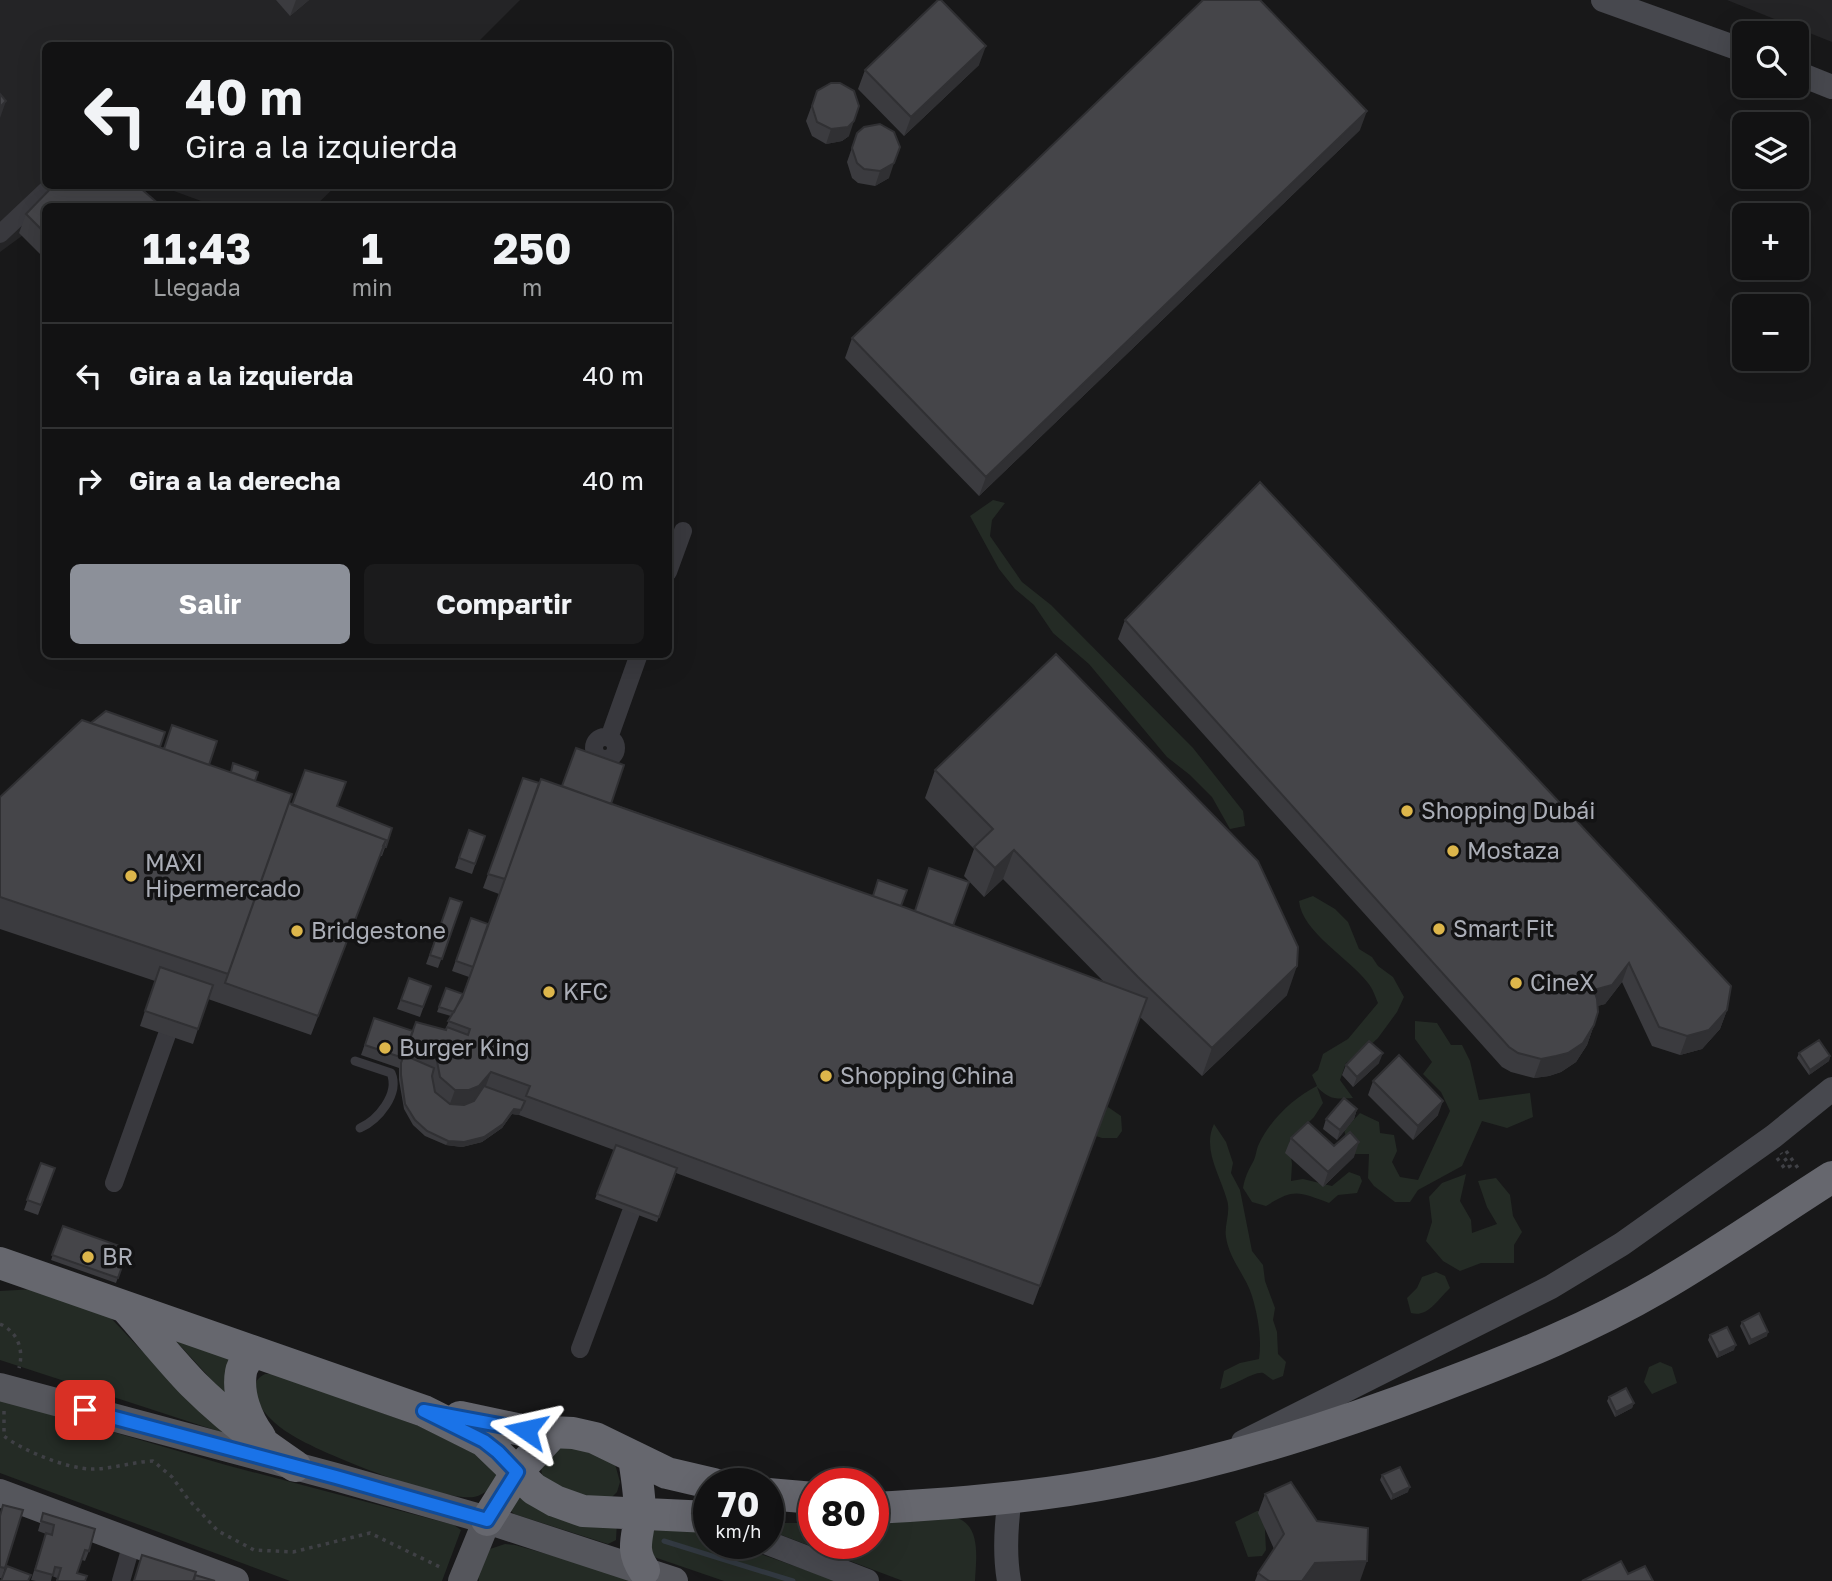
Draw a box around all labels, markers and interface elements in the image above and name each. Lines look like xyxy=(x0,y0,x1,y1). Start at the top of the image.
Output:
map controls xyxy=(1732,21,1809,371)
button: search xyxy=(1732,21,1809,98)
text: 40 m xyxy=(185,67,303,126)
icon: left xyxy=(70,70,161,161)
button: layers xyxy=(1732,112,1809,189)
text: Gira a la izquierda xyxy=(185,127,458,165)
button: + xyxy=(1732,203,1809,280)
text: 11:43 xyxy=(143,223,251,273)
text: 1 xyxy=(361,223,383,273)
text: 250 xyxy=(493,223,571,273)
text: Llegada xyxy=(153,273,241,301)
text: min xyxy=(352,273,392,301)
text: m xyxy=(522,273,542,301)
button: − xyxy=(1732,294,1809,371)
icon: left xyxy=(70,357,108,395)
text: Gira a la izquierda xyxy=(129,360,353,391)
text: 40 m xyxy=(583,360,644,391)
icon: right xyxy=(70,462,108,500)
text: Gira a la derecha xyxy=(129,465,341,496)
text: 40 m xyxy=(583,465,644,496)
button: Salir xyxy=(70,564,350,644)
button: Compartir xyxy=(364,564,644,644)
place label: Shopping Dubái xyxy=(1421,796,1595,824)
marker: Shopping Dubái xyxy=(1399,803,1415,819)
place label: Mostaza xyxy=(1467,836,1560,864)
marker: Mostaza xyxy=(1445,843,1461,859)
place label: MAXI Hipermercado xyxy=(145,848,301,902)
marker: MAXI Hipermercado xyxy=(123,868,139,884)
place label: Smart Fit xyxy=(1453,914,1555,942)
place label: Bridgestone xyxy=(311,916,446,944)
marker: Smart Fit xyxy=(1431,921,1447,937)
marker: Bridgestone xyxy=(289,923,305,939)
place label: CineX xyxy=(1530,968,1594,996)
marker: CineX xyxy=(1508,975,1524,991)
place label: KFC xyxy=(563,977,608,1005)
marker: KFC xyxy=(541,984,557,1000)
place label: Burger King xyxy=(399,1033,530,1061)
marker: Burger King xyxy=(377,1040,393,1056)
place label: Shopping China xyxy=(840,1061,1014,1089)
marker: Shopping China xyxy=(818,1068,834,1084)
place label: BR xyxy=(102,1242,133,1270)
marker: BR xyxy=(80,1249,96,1265)
pin xyxy=(55,1380,115,1440)
icon: arrive xyxy=(66,1391,104,1429)
position arrow xyxy=(489,1393,563,1467)
speed limit sign: 80 xyxy=(798,1468,889,1559)
text: 70 xyxy=(718,1483,759,1525)
text: km/h xyxy=(716,1520,761,1542)

